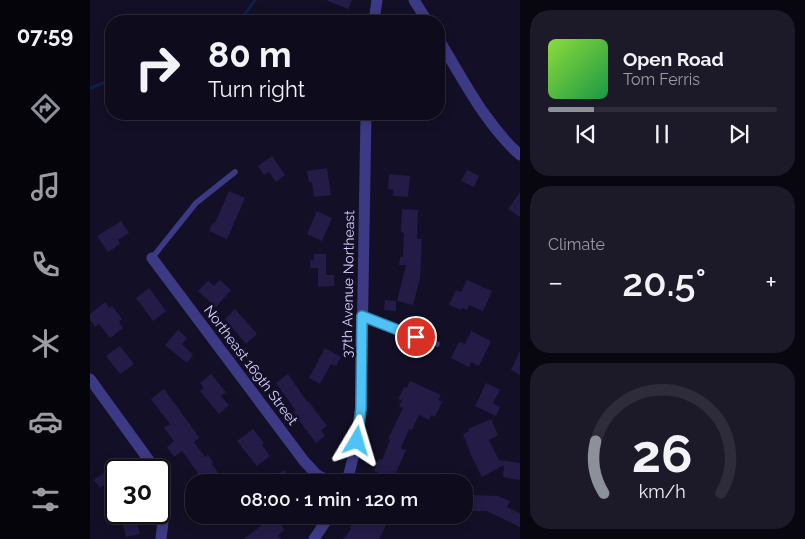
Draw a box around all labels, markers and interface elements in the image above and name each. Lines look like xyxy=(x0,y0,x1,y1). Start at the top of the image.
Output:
text: 07:59 xyxy=(17,22,73,48)
text: 80 m xyxy=(208,34,292,75)
icon: right xyxy=(125,35,190,100)
text: Open Road xyxy=(623,48,724,70)
text: Tom Ferris xyxy=(623,70,700,89)
text: Turn right xyxy=(208,76,305,102)
icon: directions xyxy=(28,91,63,126)
icon: previous xyxy=(572,120,600,148)
icon: pause xyxy=(648,120,676,148)
icon: next xyxy=(725,120,753,148)
icon: music xyxy=(28,169,63,204)
street label: 37th Avenue Northeast xyxy=(339,210,357,358)
text: Climate xyxy=(548,235,605,254)
icon: phone xyxy=(28,247,63,282)
text: 20.5° xyxy=(622,260,706,305)
text: − xyxy=(548,266,563,299)
text: + xyxy=(765,266,777,299)
street label: Northeast 169th Street xyxy=(201,302,301,428)
pin xyxy=(395,316,437,358)
icon: arrive xyxy=(402,323,430,351)
icon: climate xyxy=(28,326,63,361)
icon: car xyxy=(28,404,63,439)
position arrow xyxy=(330,414,382,466)
text: 26 xyxy=(632,423,693,484)
speed limit sign: 30 xyxy=(105,459,170,524)
text: km/h xyxy=(639,481,686,502)
icon: filters xyxy=(28,482,63,517)
text: 08:00 · 1 min · 120 m xyxy=(240,488,418,510)

